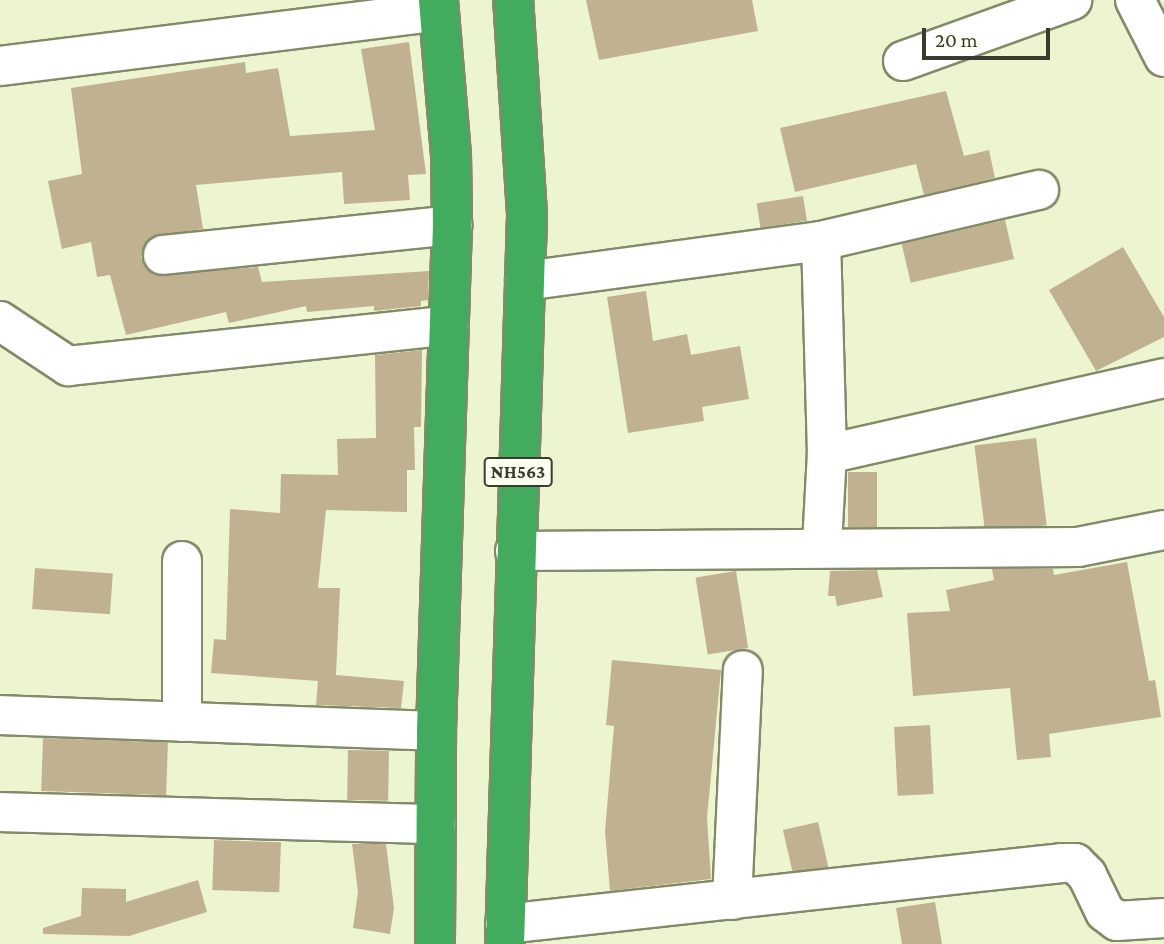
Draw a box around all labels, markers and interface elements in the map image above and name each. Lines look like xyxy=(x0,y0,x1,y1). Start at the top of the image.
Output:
scale bar xyxy=(926,14,1054,58)
text: 20 m xyxy=(935,28,978,52)
road number: NH563 xyxy=(483,457,553,488)

